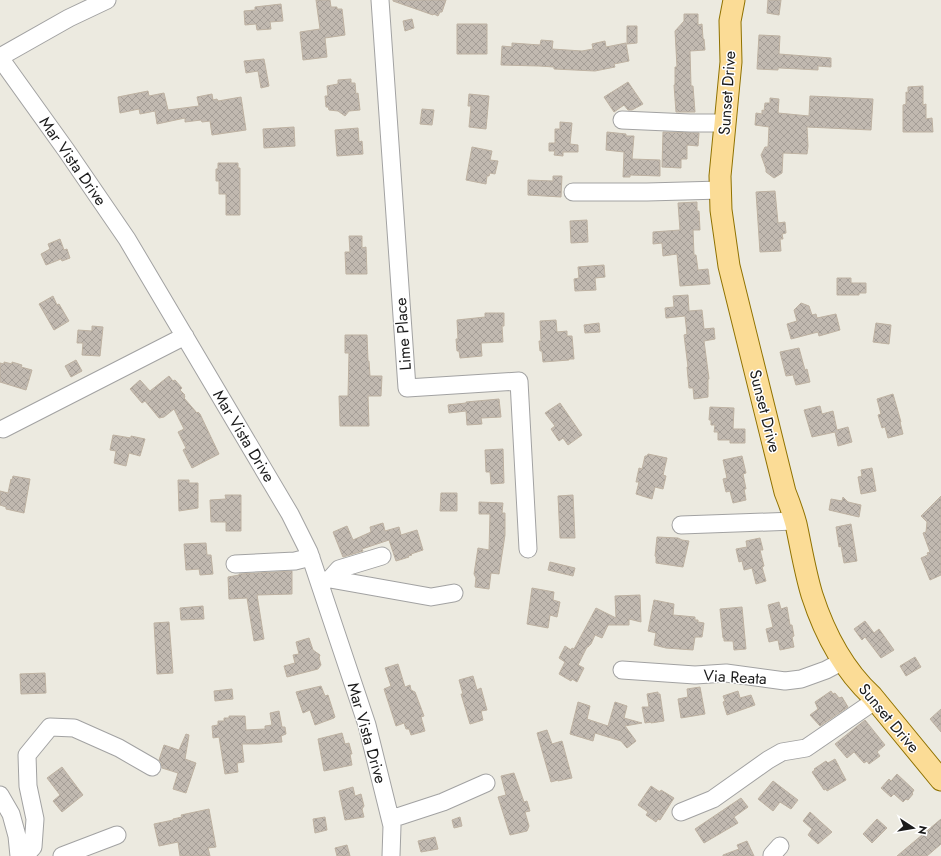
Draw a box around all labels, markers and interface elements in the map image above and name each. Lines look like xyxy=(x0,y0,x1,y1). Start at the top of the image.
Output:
street label: Sunset Drive xyxy=(713,50,741,136)
street label: Mar Vista Drive xyxy=(34,112,112,210)
street label: Lime Place xyxy=(389,297,417,371)
street label: Sunset Drive xyxy=(744,367,786,455)
street label: Mar Vista Drive xyxy=(207,385,281,487)
street label: Via Reata xyxy=(703,664,767,690)
street label: Sunset Drive xyxy=(853,678,925,758)
street label: Mar Vista Drive xyxy=(342,680,392,786)
north arrow xyxy=(893,808,933,848)
text: N xyxy=(914,824,932,836)

